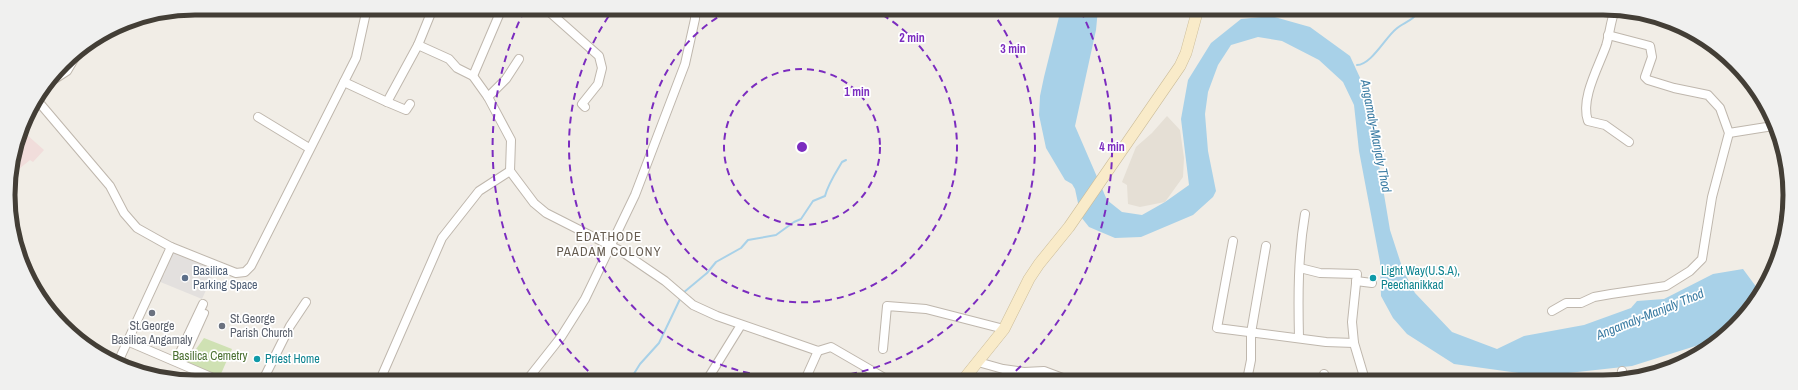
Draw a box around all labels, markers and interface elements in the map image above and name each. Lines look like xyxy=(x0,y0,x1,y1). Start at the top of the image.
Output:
text: 2 min xyxy=(899,30,925,46)
text: 3 min xyxy=(1000,41,1026,57)
water label: Angamaly-Manjaly Thod xyxy=(1357,77,1395,194)
text: 1 min xyxy=(844,84,870,100)
text: 4 min xyxy=(1099,139,1125,155)
centre of rings xyxy=(795,140,809,154)
district label: EDATHODE PAADAM COLONY xyxy=(556,228,662,260)
place label: Basilica Parking Space xyxy=(193,263,258,293)
place label: Light Way(U.S.A), Peechanikkad xyxy=(1381,263,1460,293)
marker: Basilica Parking Space xyxy=(180,273,190,283)
marker: Light Way(U.S.A), Peechanikkad xyxy=(1368,273,1378,283)
water label: Angamaly-Manjaly Thod xyxy=(1593,285,1706,344)
marker: St.George Basilica Angamaly xyxy=(147,308,157,318)
place label: St.George Parish Church xyxy=(230,311,293,341)
place label: St.George Basilica Angamaly xyxy=(112,318,193,348)
marker: St.George Parish Church xyxy=(217,321,227,331)
park label: Basilica Cemetry xyxy=(173,348,248,364)
place label: Priest Home xyxy=(265,351,320,367)
marker: Priest Home xyxy=(252,354,262,364)

